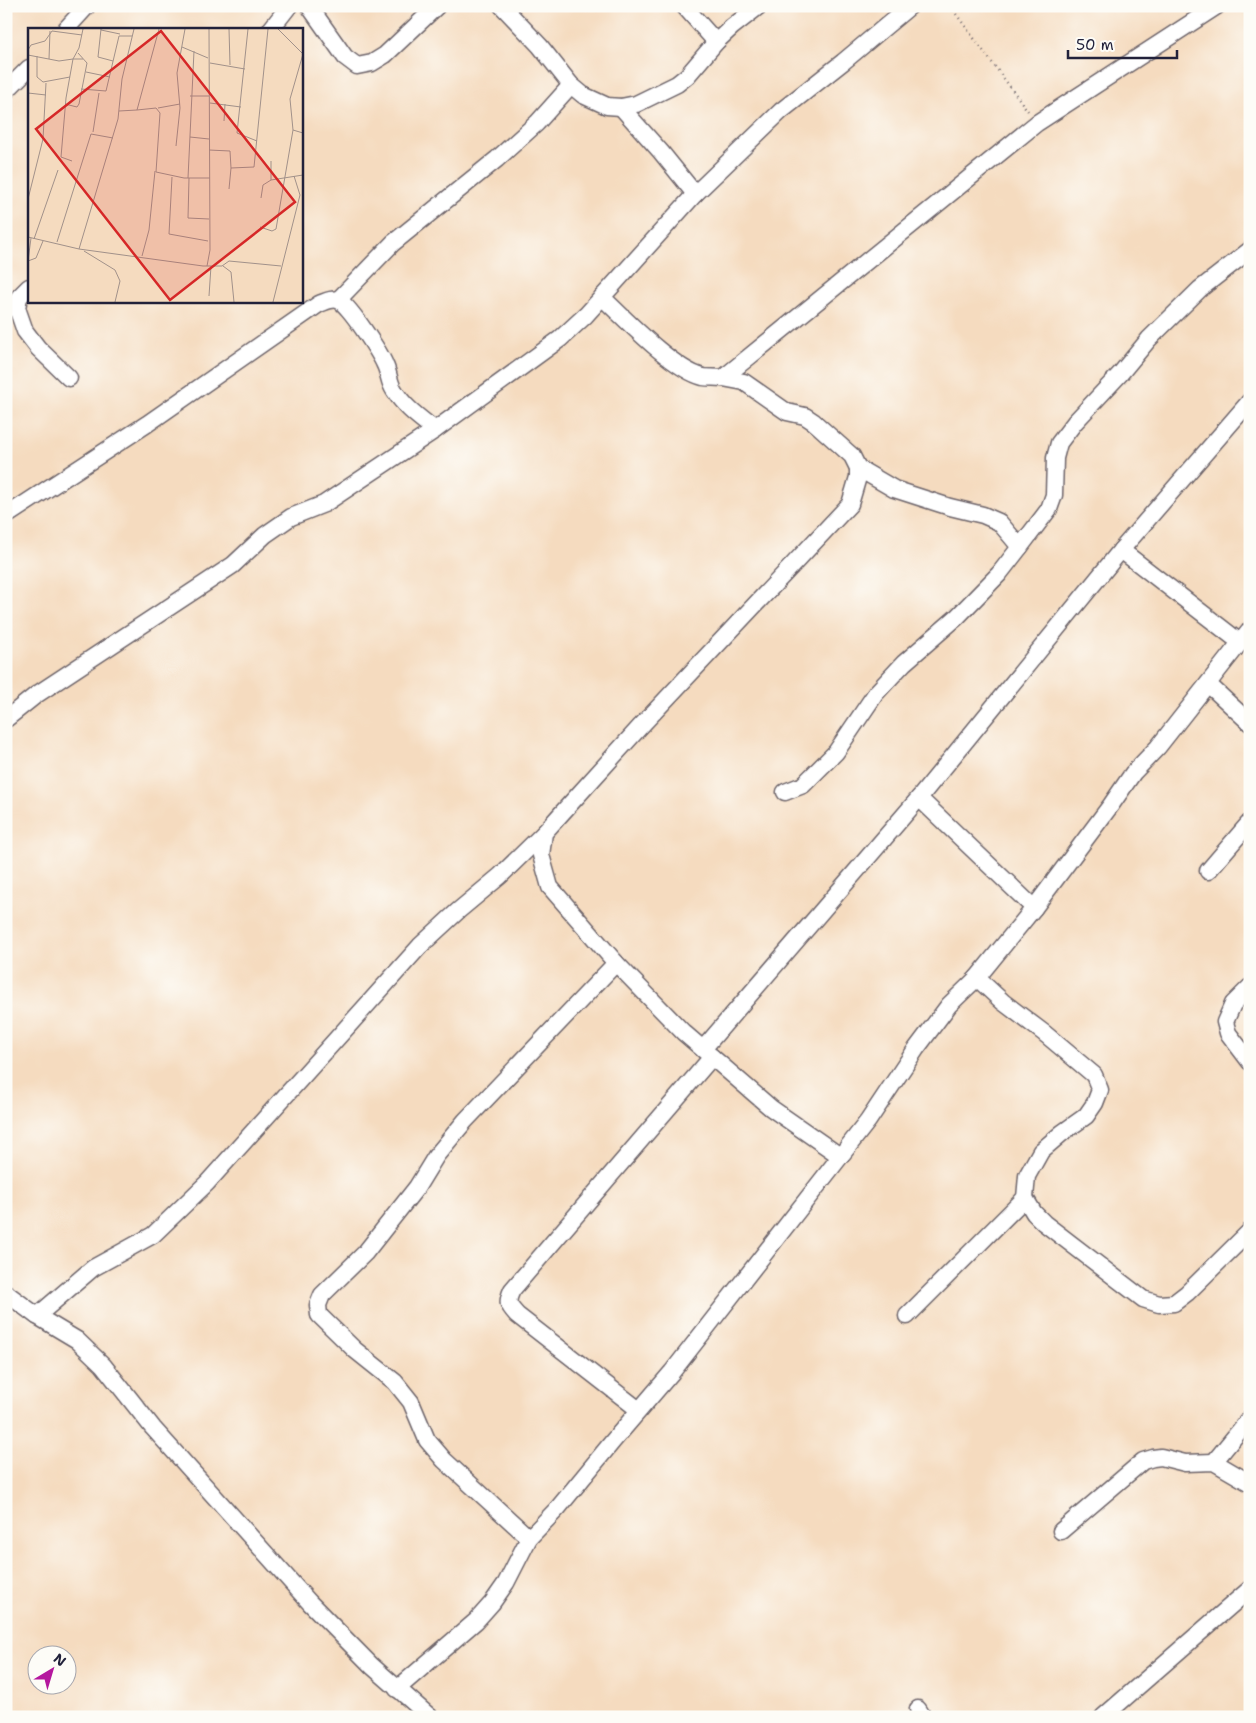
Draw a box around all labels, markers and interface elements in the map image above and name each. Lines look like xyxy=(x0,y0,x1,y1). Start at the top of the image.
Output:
inset map xyxy=(28,28,302,302)
scale bar xyxy=(1068,28,1177,60)
text: 50 m xyxy=(1076,35,1114,55)
north arrow xyxy=(28,1646,78,1696)
text: N xyxy=(50,1649,70,1670)

